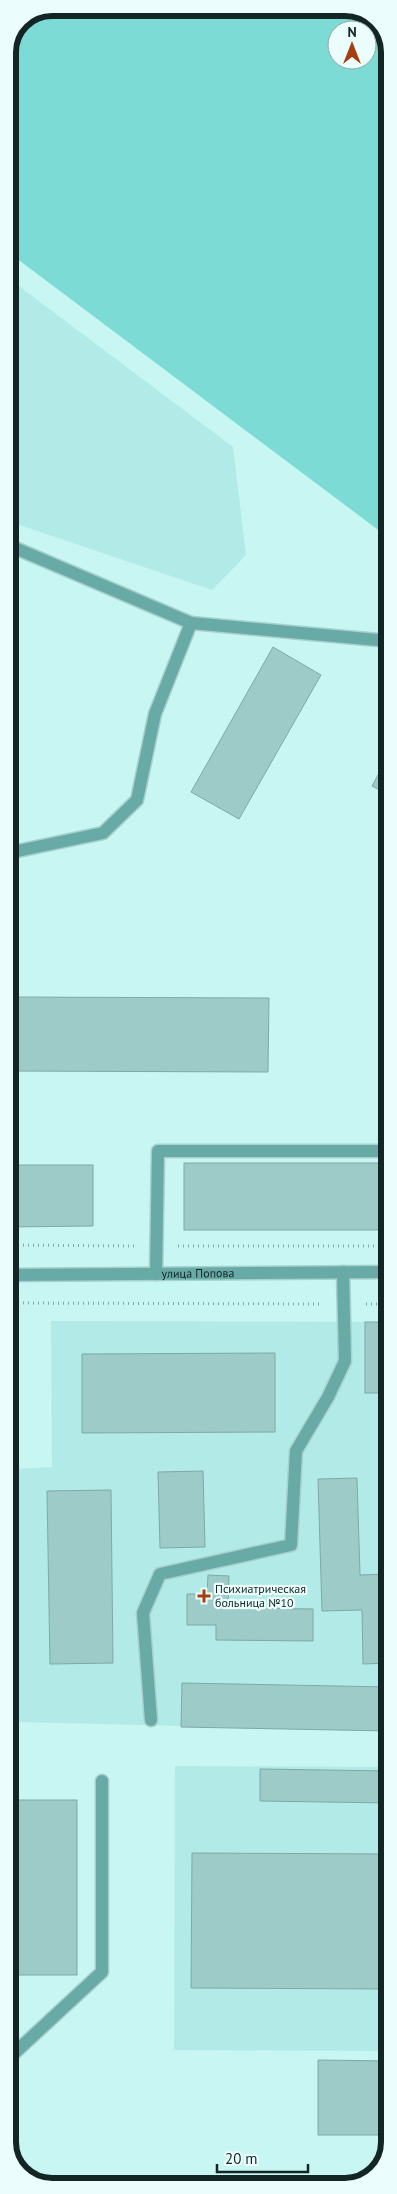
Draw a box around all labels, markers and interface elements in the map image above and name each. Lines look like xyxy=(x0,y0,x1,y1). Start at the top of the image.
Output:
north arrow xyxy=(327,20,377,70)
text: N xyxy=(347,23,357,41)
street label: улица Попова xyxy=(161,1265,235,1281)
place label: Психиатрическая больница №10 xyxy=(215,1581,306,1610)
marker: Психиатрическая больница №10 xyxy=(197,1589,211,1603)
scale bar xyxy=(217,2142,308,2174)
text: 20 m xyxy=(225,2149,258,2168)

